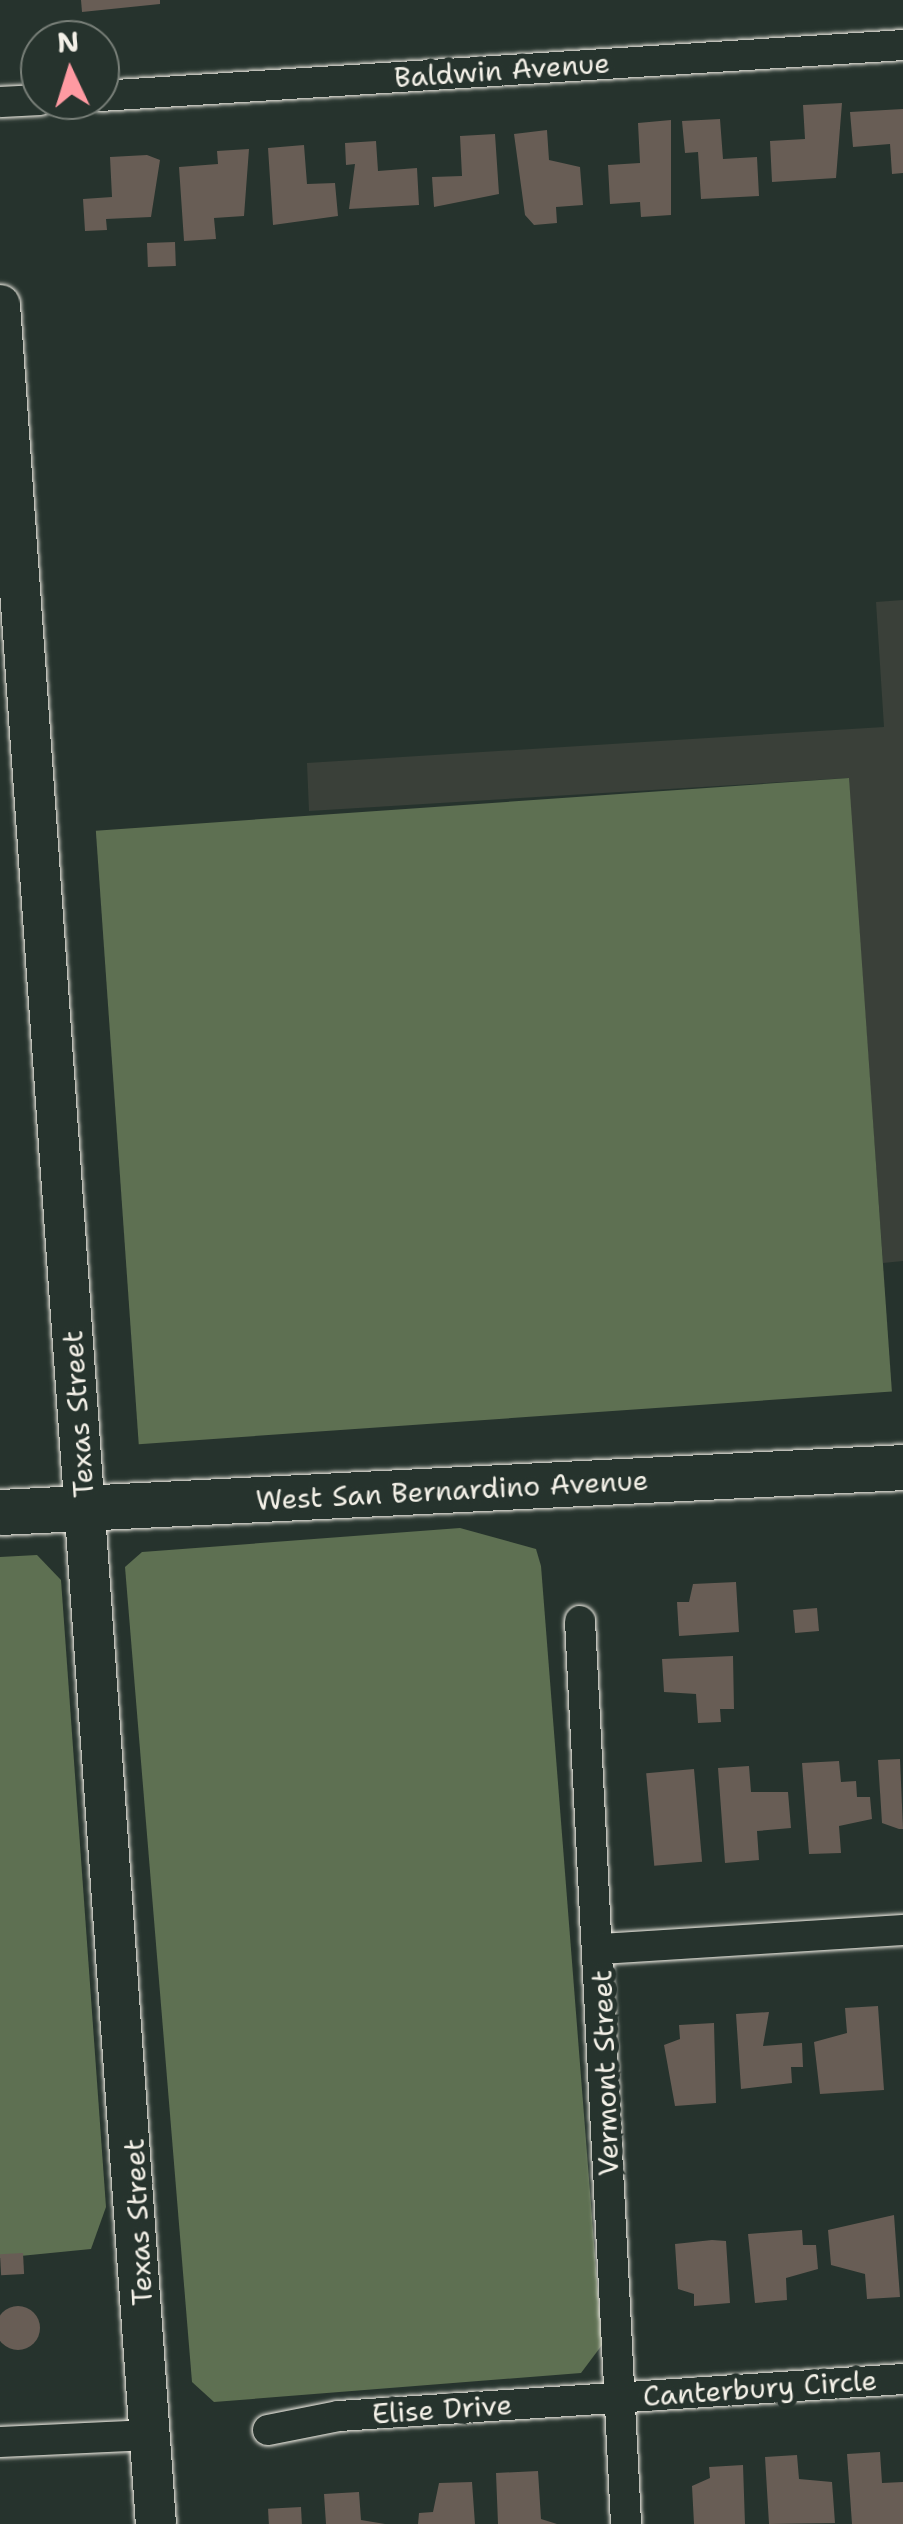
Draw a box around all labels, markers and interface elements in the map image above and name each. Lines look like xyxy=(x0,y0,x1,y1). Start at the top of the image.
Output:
north arrow xyxy=(20,20,120,120)
text: N xyxy=(56,22,80,62)
street label: Baldwin Avenue xyxy=(393,46,611,94)
street label: Texas Street xyxy=(55,1329,101,1499)
street label: West San Bernardino Avenue xyxy=(255,1463,649,1517)
street label: Vermont Street xyxy=(585,1969,625,2177)
street label: Texas Street xyxy=(117,2138,159,2306)
street label: Canterbury Circle xyxy=(642,2363,878,2413)
street label: Elise Drive xyxy=(371,2387,513,2431)

